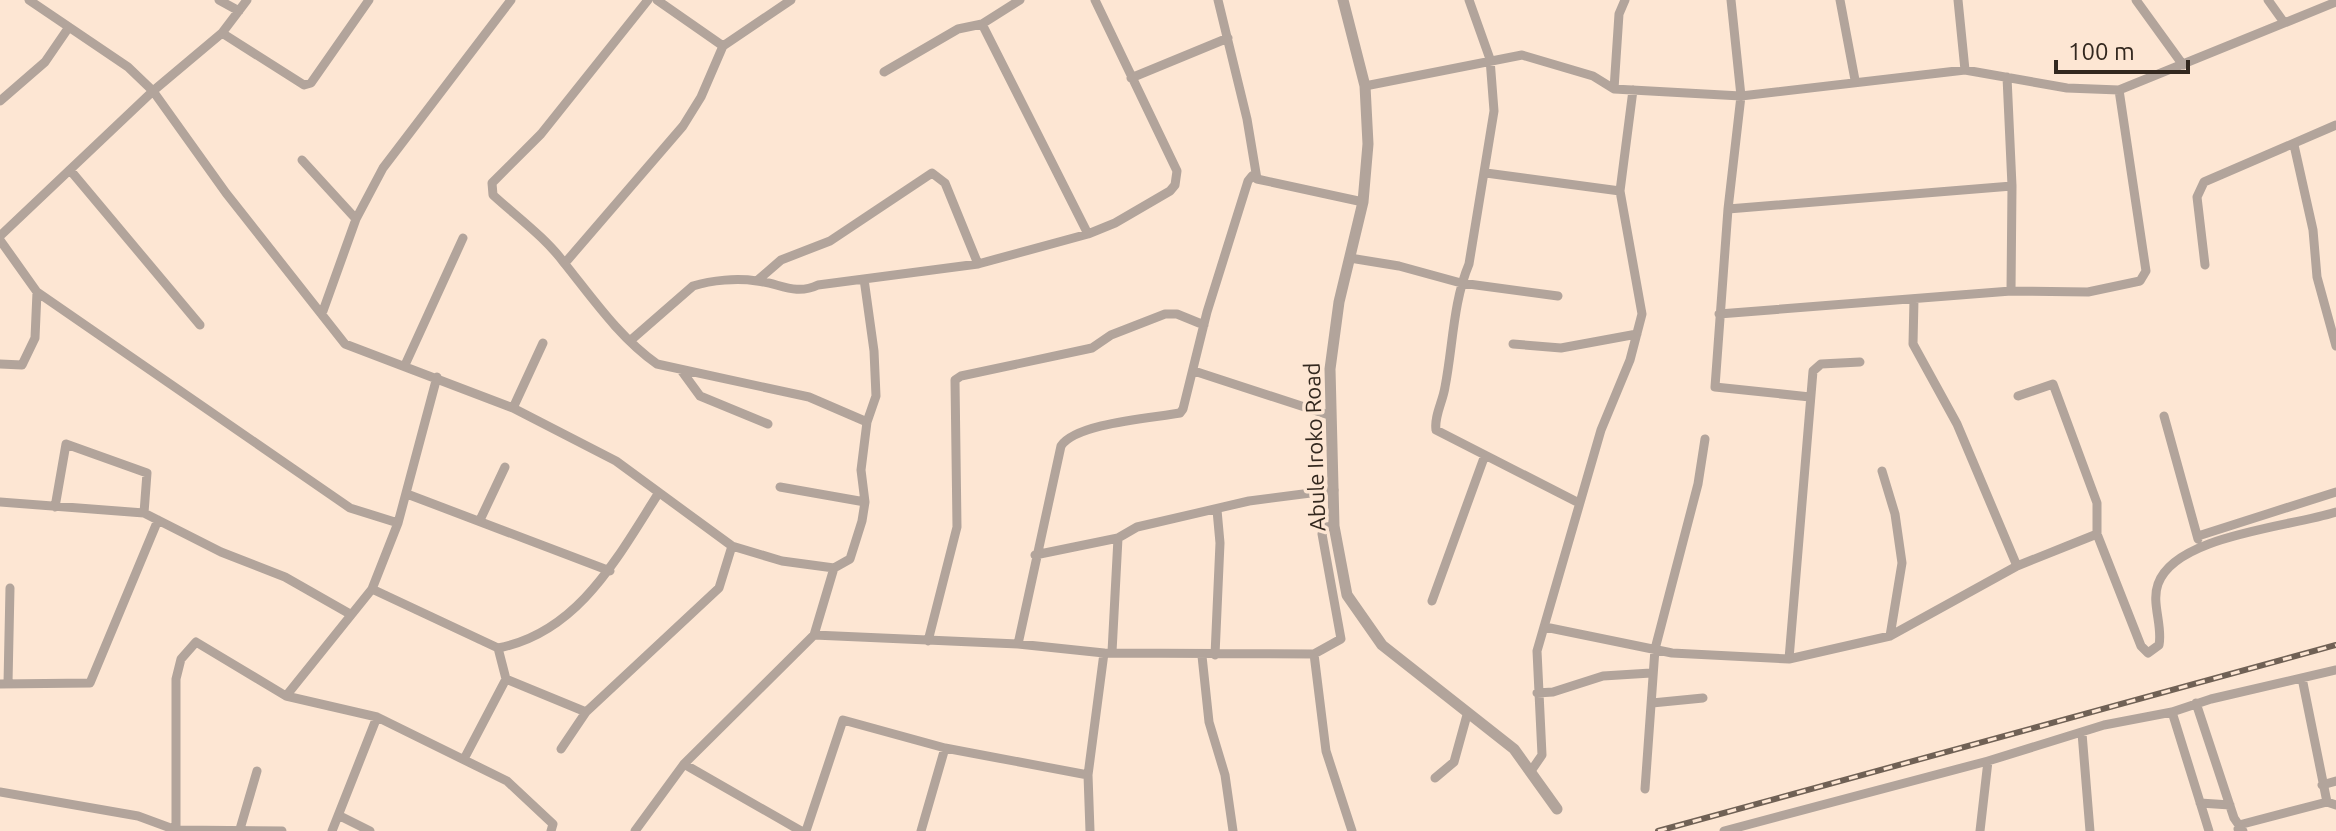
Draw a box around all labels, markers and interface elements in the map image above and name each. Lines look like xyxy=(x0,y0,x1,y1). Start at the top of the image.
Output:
scale bar xyxy=(2056,24,2188,74)
text: 100 m xyxy=(2068,38,2135,65)
street label: Abule Iroko Road xyxy=(1299,362,1329,532)

